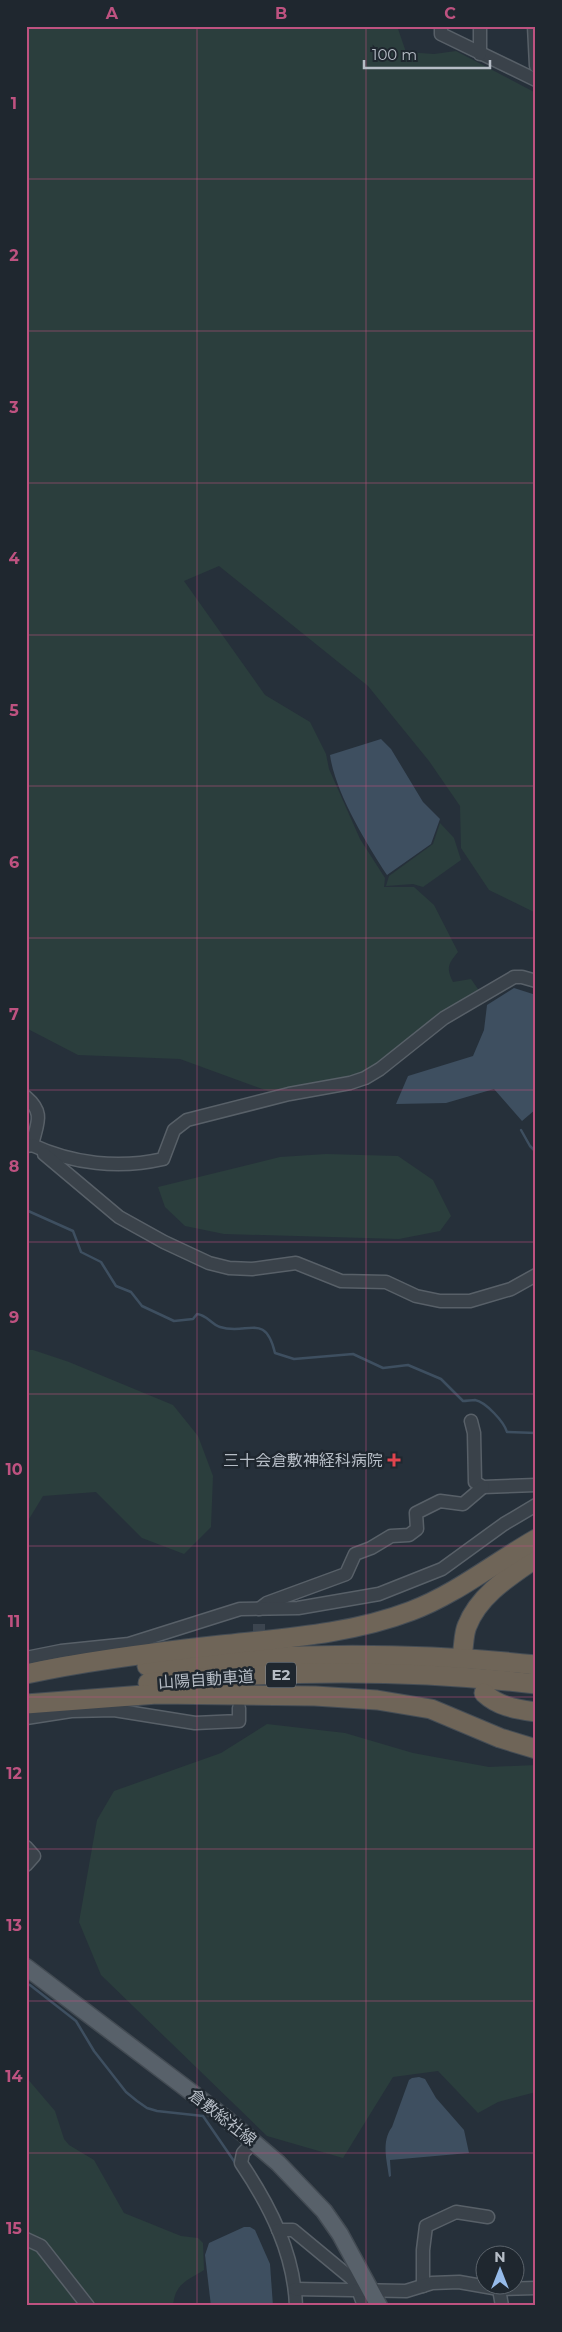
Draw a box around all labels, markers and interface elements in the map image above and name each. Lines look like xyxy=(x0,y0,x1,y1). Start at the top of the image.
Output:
text: A xyxy=(105,4,119,23)
text: B xyxy=(275,4,287,23)
text: C xyxy=(444,4,456,23)
scale bar xyxy=(364,38,491,70)
text: 100 m xyxy=(372,45,417,64)
text: 1 xyxy=(11,94,17,113)
text: 2 xyxy=(9,246,19,265)
text: 3 xyxy=(8,398,19,417)
text: 4 xyxy=(8,549,20,568)
text: 5 xyxy=(9,701,19,720)
text: 6 xyxy=(9,853,19,872)
text: 7 xyxy=(9,1005,19,1024)
text: 8 xyxy=(9,1157,19,1176)
text: 9 xyxy=(9,1308,19,1327)
place label: 三十会倉敷神経科病院 xyxy=(223,1451,383,1470)
marker: 三十会倉敷神経科病院 xyxy=(387,1453,401,1467)
text: 10 xyxy=(5,1460,23,1479)
text: 11 xyxy=(8,1612,20,1631)
road number: E2 xyxy=(266,1662,296,1688)
street label: 山陽自動車道 xyxy=(157,1667,255,1692)
text: 12 xyxy=(6,1764,22,1783)
text: 13 xyxy=(6,1916,22,1935)
text: 14 xyxy=(5,2067,23,2086)
street label: 倉敷総社線 xyxy=(185,2085,260,2150)
text: 15 xyxy=(6,2219,22,2238)
north arrow xyxy=(474,2244,524,2294)
text: N xyxy=(494,2248,506,2266)

